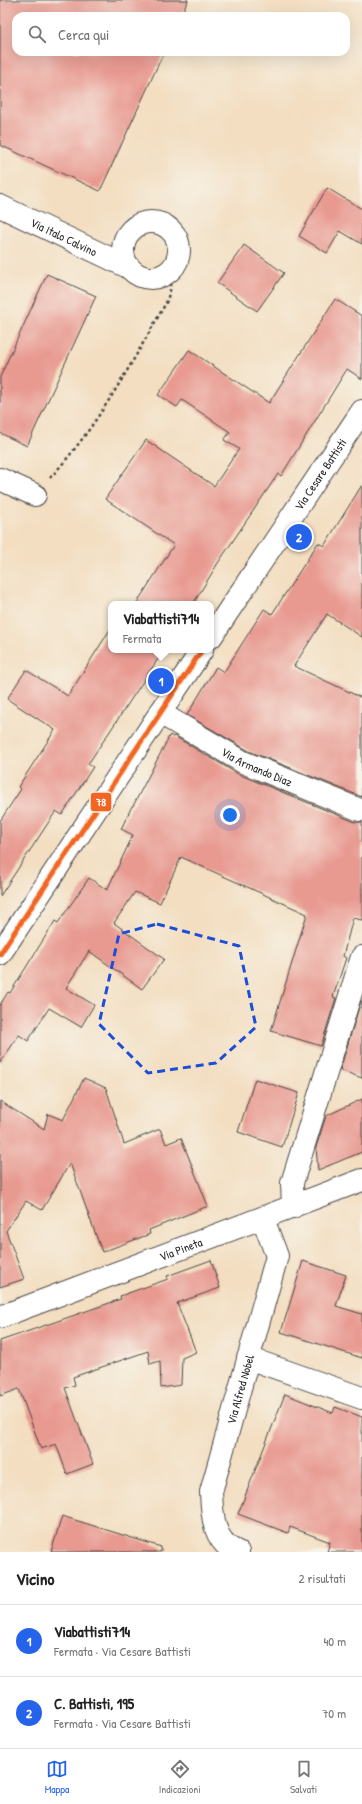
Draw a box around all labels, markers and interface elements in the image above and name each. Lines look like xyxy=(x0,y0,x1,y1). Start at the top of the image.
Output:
search box xyxy=(12,12,350,56)
icon: search xyxy=(26,23,48,45)
text: Cerca qui xyxy=(58,24,109,45)
street label: Via Italo Calvino xyxy=(28,213,100,260)
street label: Via Cesare Battisti xyxy=(290,435,350,513)
pin: 2 xyxy=(286,522,312,552)
popup xyxy=(108,601,214,653)
text: Viabattisti714 xyxy=(123,608,199,629)
text: Fermata xyxy=(123,629,161,647)
pin: 1 xyxy=(148,666,174,696)
street label: Via Armando Diaz xyxy=(218,743,295,790)
line badge: 78 xyxy=(90,792,112,812)
text: 78 xyxy=(95,795,106,809)
your location xyxy=(220,805,240,825)
street label: Via Pineta xyxy=(157,1233,205,1265)
street label: Via Alfred Nobel xyxy=(222,1352,258,1426)
text: Vicino xyxy=(16,1567,54,1590)
text: 2 risultati xyxy=(298,1569,346,1587)
text: Viabattisti714 xyxy=(54,1621,130,1642)
text: 1 xyxy=(27,1632,31,1650)
text: 40 m xyxy=(323,1632,346,1650)
text: Fermata · Via Cesare Battisti xyxy=(54,1642,191,1660)
text: C. Battisti, 195 xyxy=(54,1693,134,1714)
text: 2 xyxy=(26,1704,32,1722)
text: 70 m xyxy=(322,1704,346,1722)
text: Fermata · Via Cesare Battisti xyxy=(54,1714,191,1732)
tab: Mappa xyxy=(45,1758,69,1796)
tab: Indicazioni xyxy=(159,1758,201,1796)
tab: Salvati xyxy=(290,1758,317,1796)

